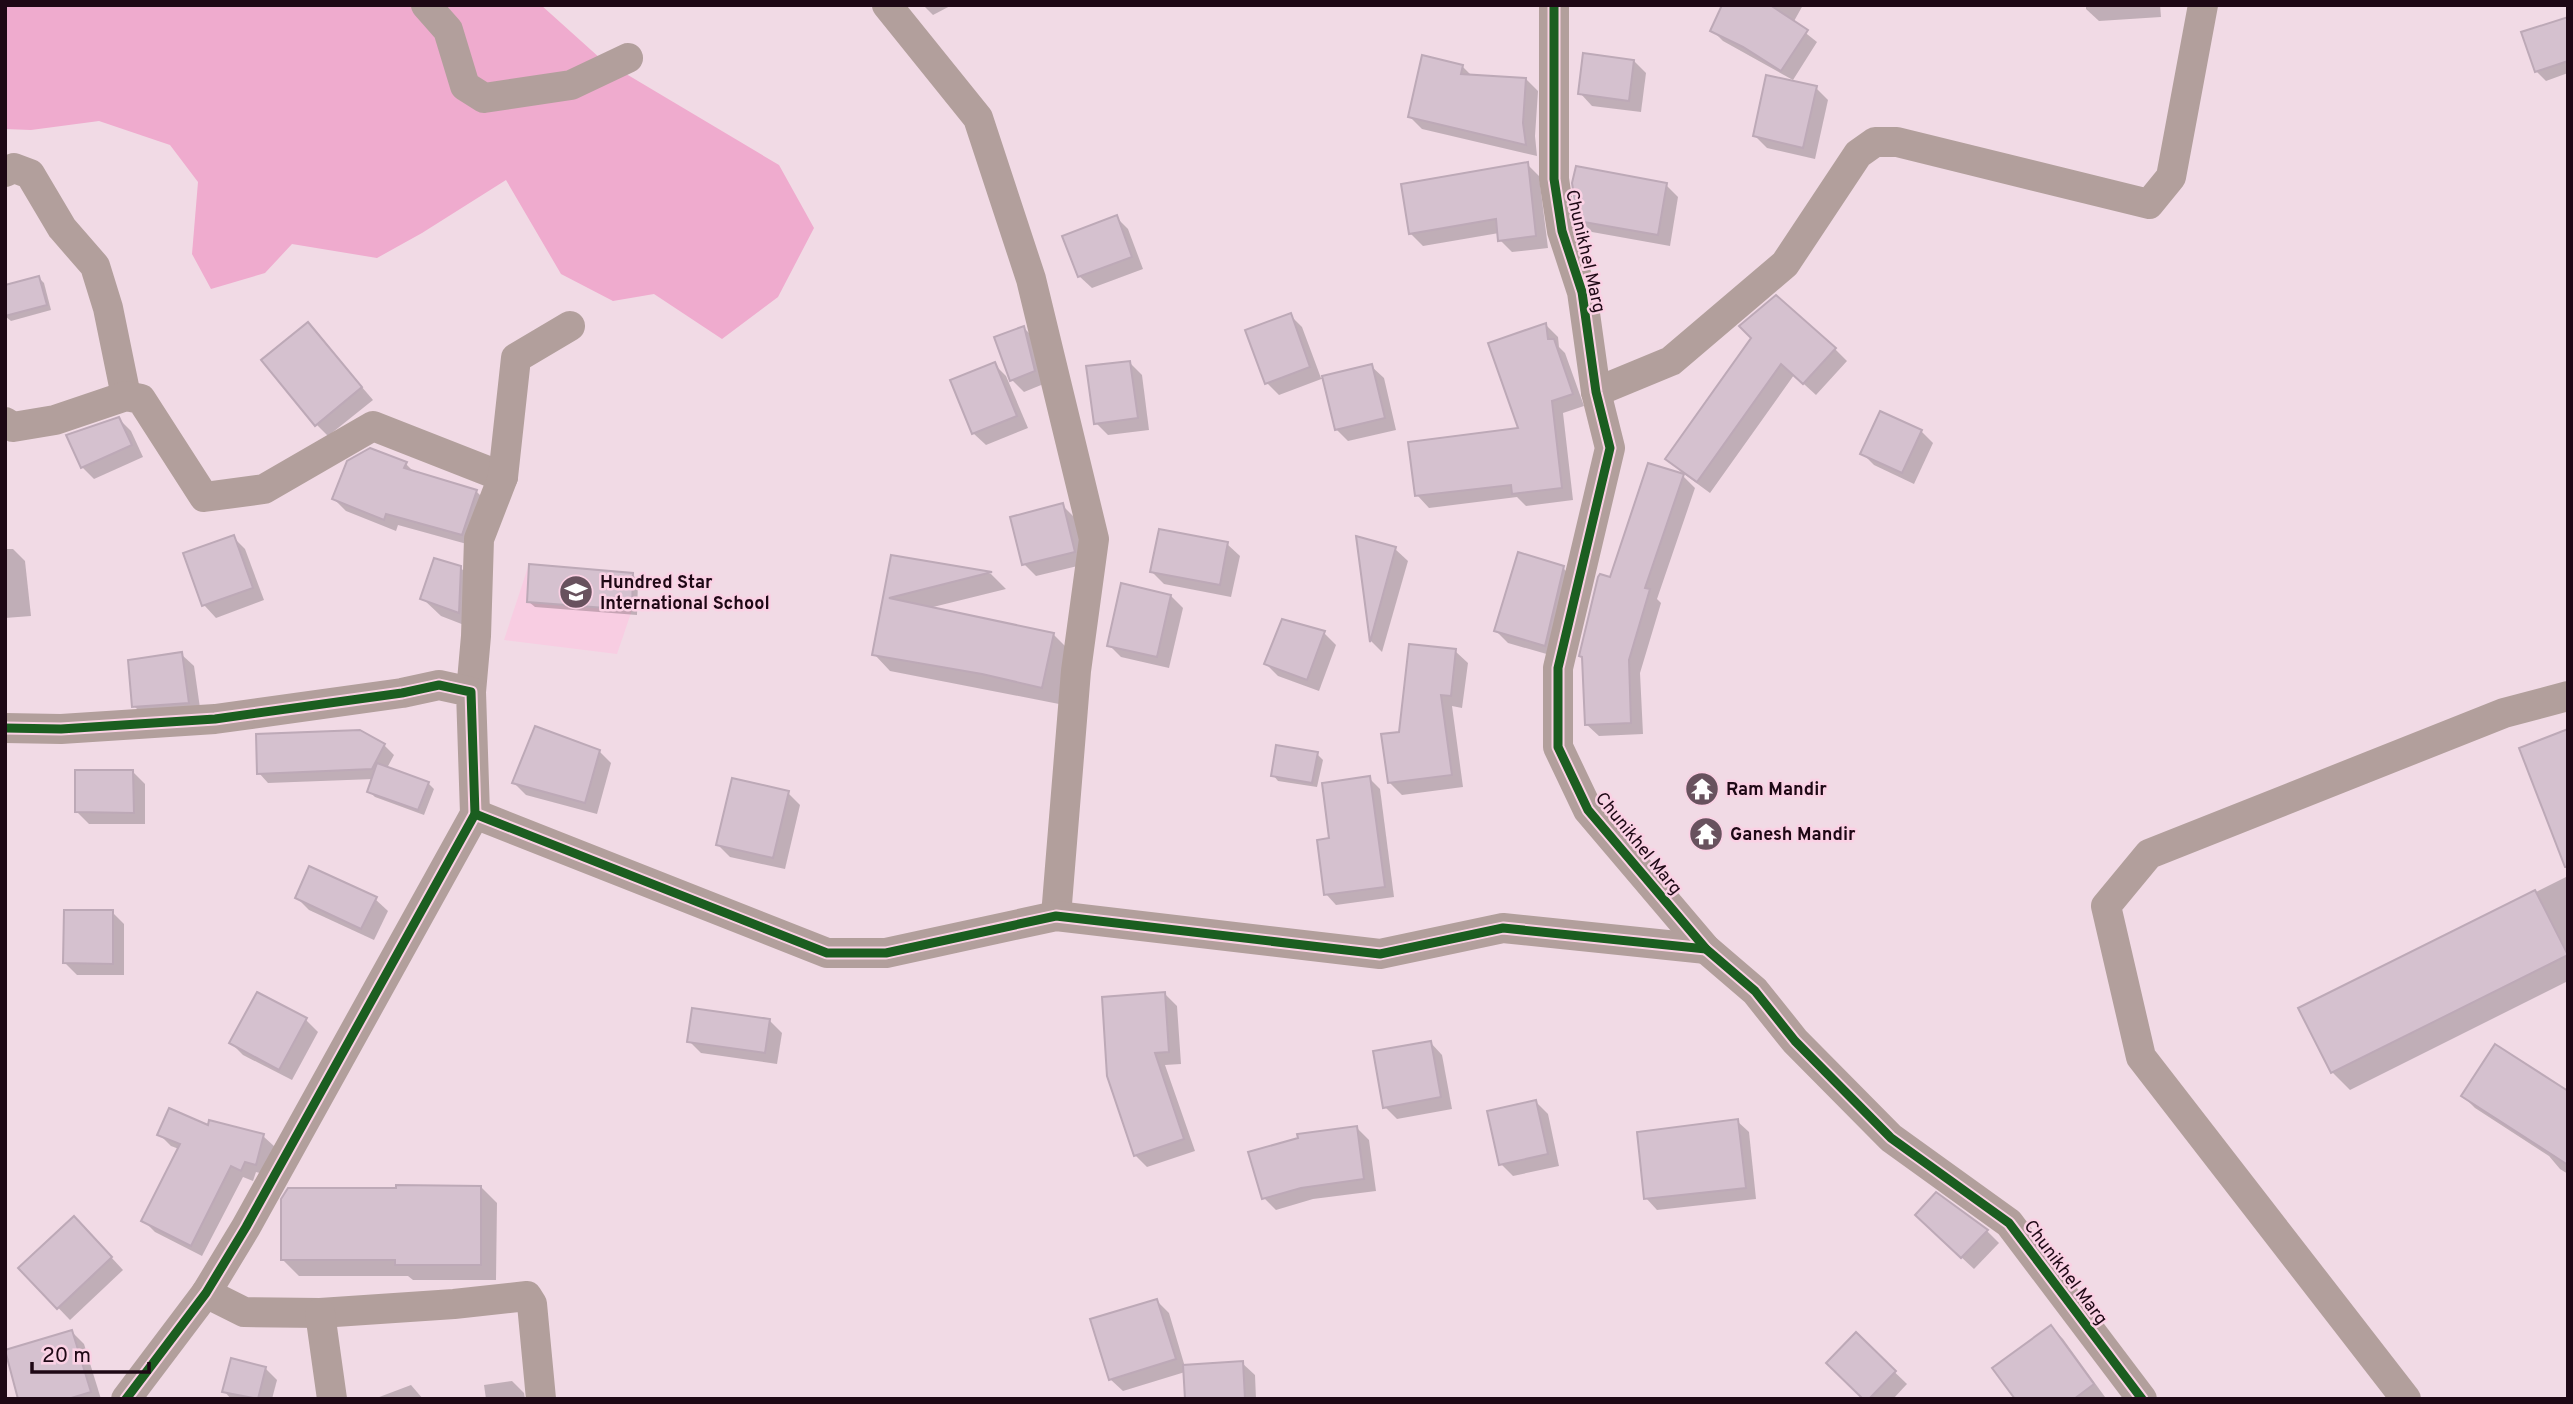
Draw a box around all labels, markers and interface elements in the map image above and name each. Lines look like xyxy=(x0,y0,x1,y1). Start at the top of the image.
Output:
street label: Chunikhel Marg xyxy=(1559,188,1610,315)
place label: Hundred Star International School xyxy=(600,572,770,616)
school or university icon: Hundred Star International School xyxy=(557,573,595,611)
temple icon: Ram Mandir xyxy=(1683,770,1721,808)
place label: Ram Mandir xyxy=(1726,779,1827,802)
street label: Chunikhel Marg xyxy=(1589,788,1686,900)
temple icon: Ganesh Mandir xyxy=(1687,815,1725,853)
place label: Ganesh Mandir xyxy=(1730,824,1856,847)
street label: Chunikhel Marg xyxy=(2018,1216,2112,1330)
scale bar xyxy=(32,1330,149,1374)
text: 20 m xyxy=(42,1343,91,1370)

